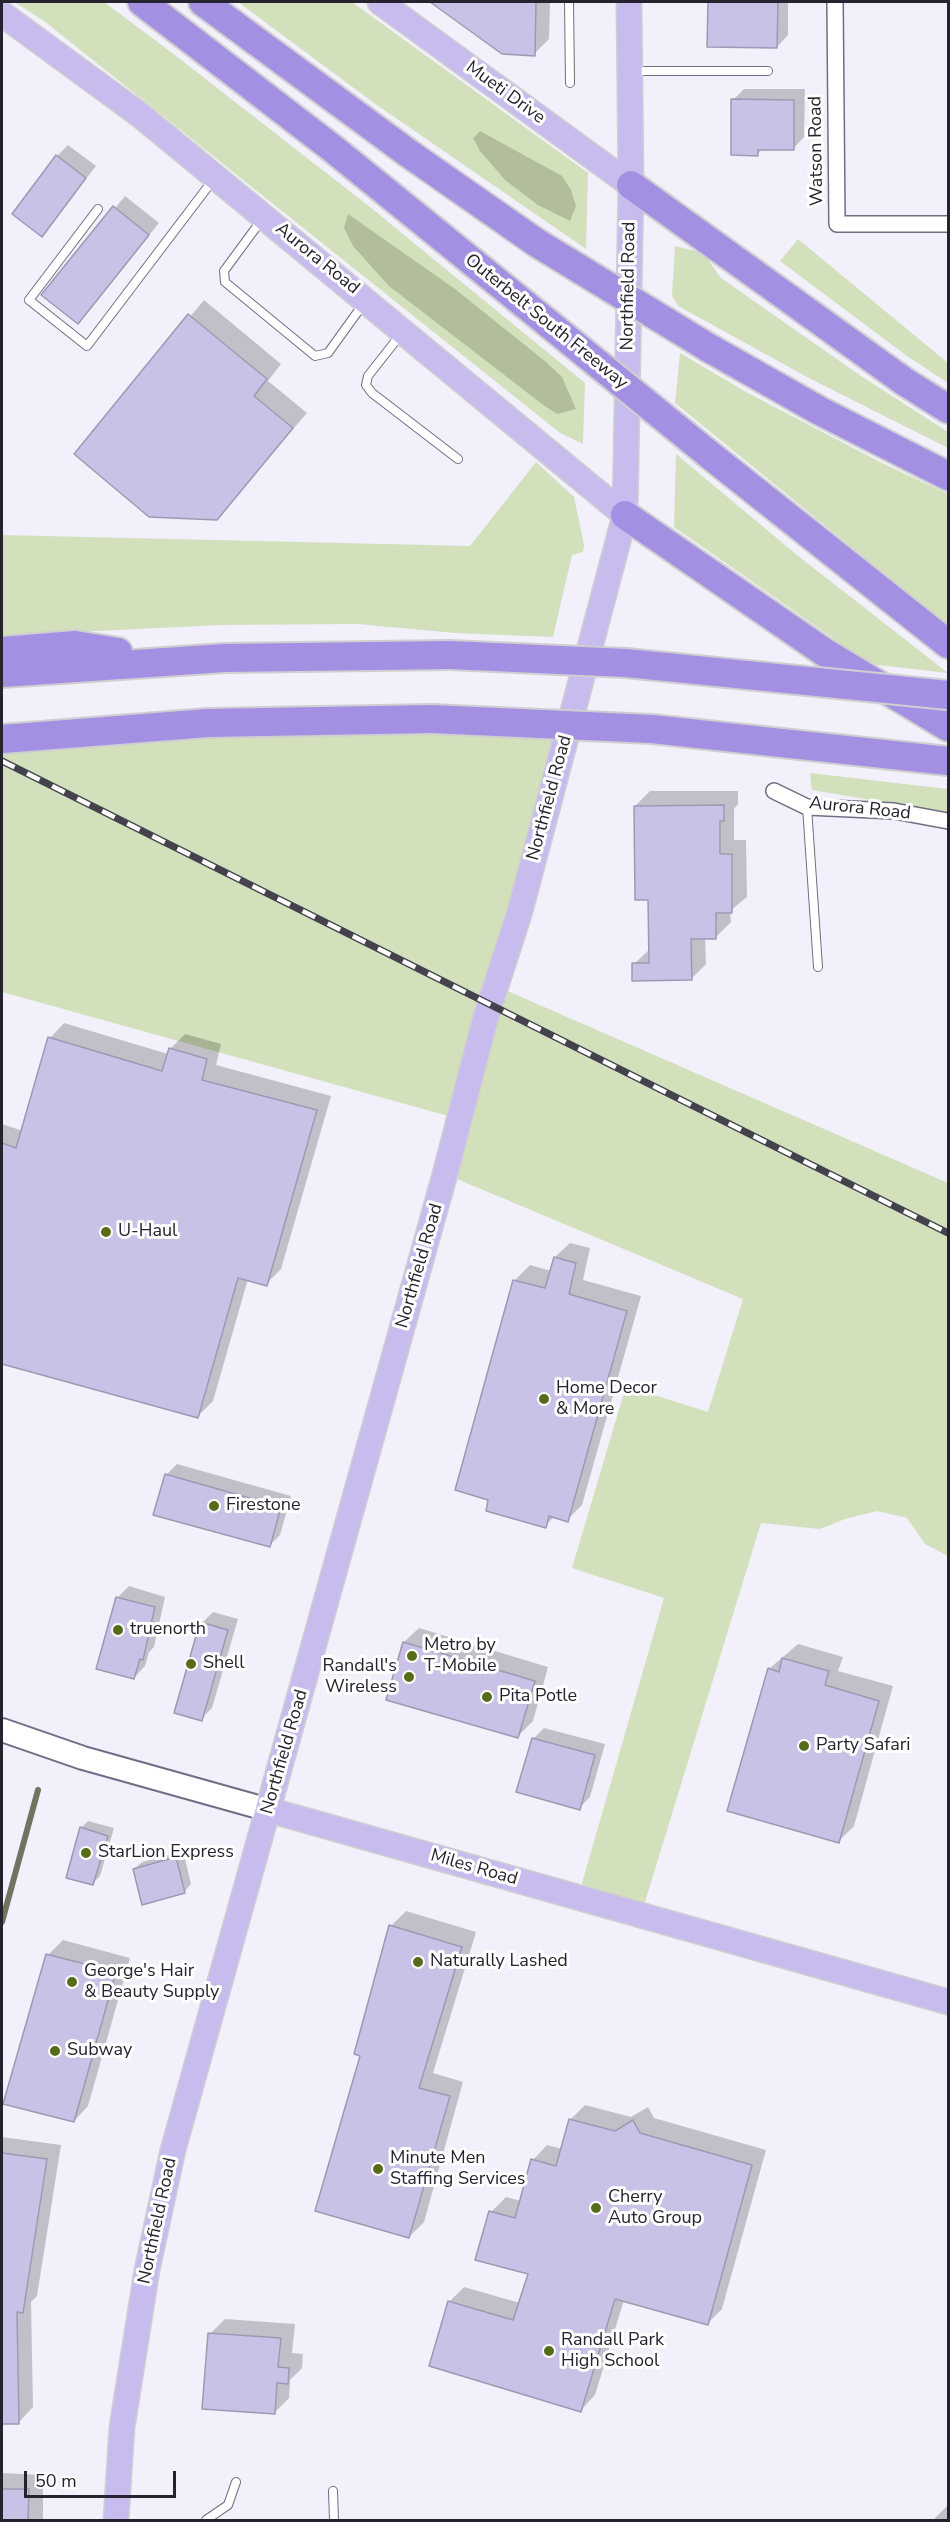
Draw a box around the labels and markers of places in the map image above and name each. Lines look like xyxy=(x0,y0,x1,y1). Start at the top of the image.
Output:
place label: U-Haul xyxy=(118,1221,177,1243)
marker: U-Haul xyxy=(99,1225,113,1239)
place label: Home Decor & More xyxy=(556,1378,657,1420)
marker: Home Decor & More xyxy=(537,1392,551,1406)
place label: Firestone xyxy=(226,1495,301,1517)
marker: Firestone xyxy=(207,1499,221,1513)
place label: truenorth xyxy=(130,1619,206,1641)
marker: truenorth xyxy=(111,1623,125,1637)
place label: Metro by T-Mobile xyxy=(424,1635,497,1678)
marker: Metro by T-Mobile xyxy=(405,1649,419,1663)
place label: Shell xyxy=(203,1653,245,1675)
place label: Randall's Wireless xyxy=(323,1656,397,1698)
marker: Shell xyxy=(184,1657,198,1671)
marker: Randall's Wireless xyxy=(402,1670,416,1684)
place label: Pita Potle xyxy=(499,1686,577,1708)
marker: Pita Potle xyxy=(480,1690,494,1704)
place label: Party Safari xyxy=(816,1735,910,1757)
marker: Party Safari xyxy=(797,1739,811,1753)
place label: StarLion Express xyxy=(98,1842,234,1864)
marker: StarLion Express xyxy=(79,1846,93,1860)
place label: Naturally Lashed xyxy=(430,1951,568,1973)
marker: Naturally Lashed xyxy=(411,1955,425,1969)
place label: George's Hair & Beauty Supply xyxy=(84,1961,219,2004)
marker: George's Hair & Beauty Supply xyxy=(65,1975,79,1989)
place label: Subway xyxy=(67,2040,132,2062)
marker: Subway xyxy=(48,2044,62,2058)
place label: Minute Men Staffing Services xyxy=(390,2148,526,2190)
marker: Minute Men Staffing Services xyxy=(371,2162,385,2176)
place label: Cherry Auto Group xyxy=(608,2187,702,2230)
marker: Cherry Auto Group xyxy=(589,2201,603,2215)
place label: Randall Park High School xyxy=(561,2330,664,2372)
marker: Randall Park High School xyxy=(542,2344,556,2358)

